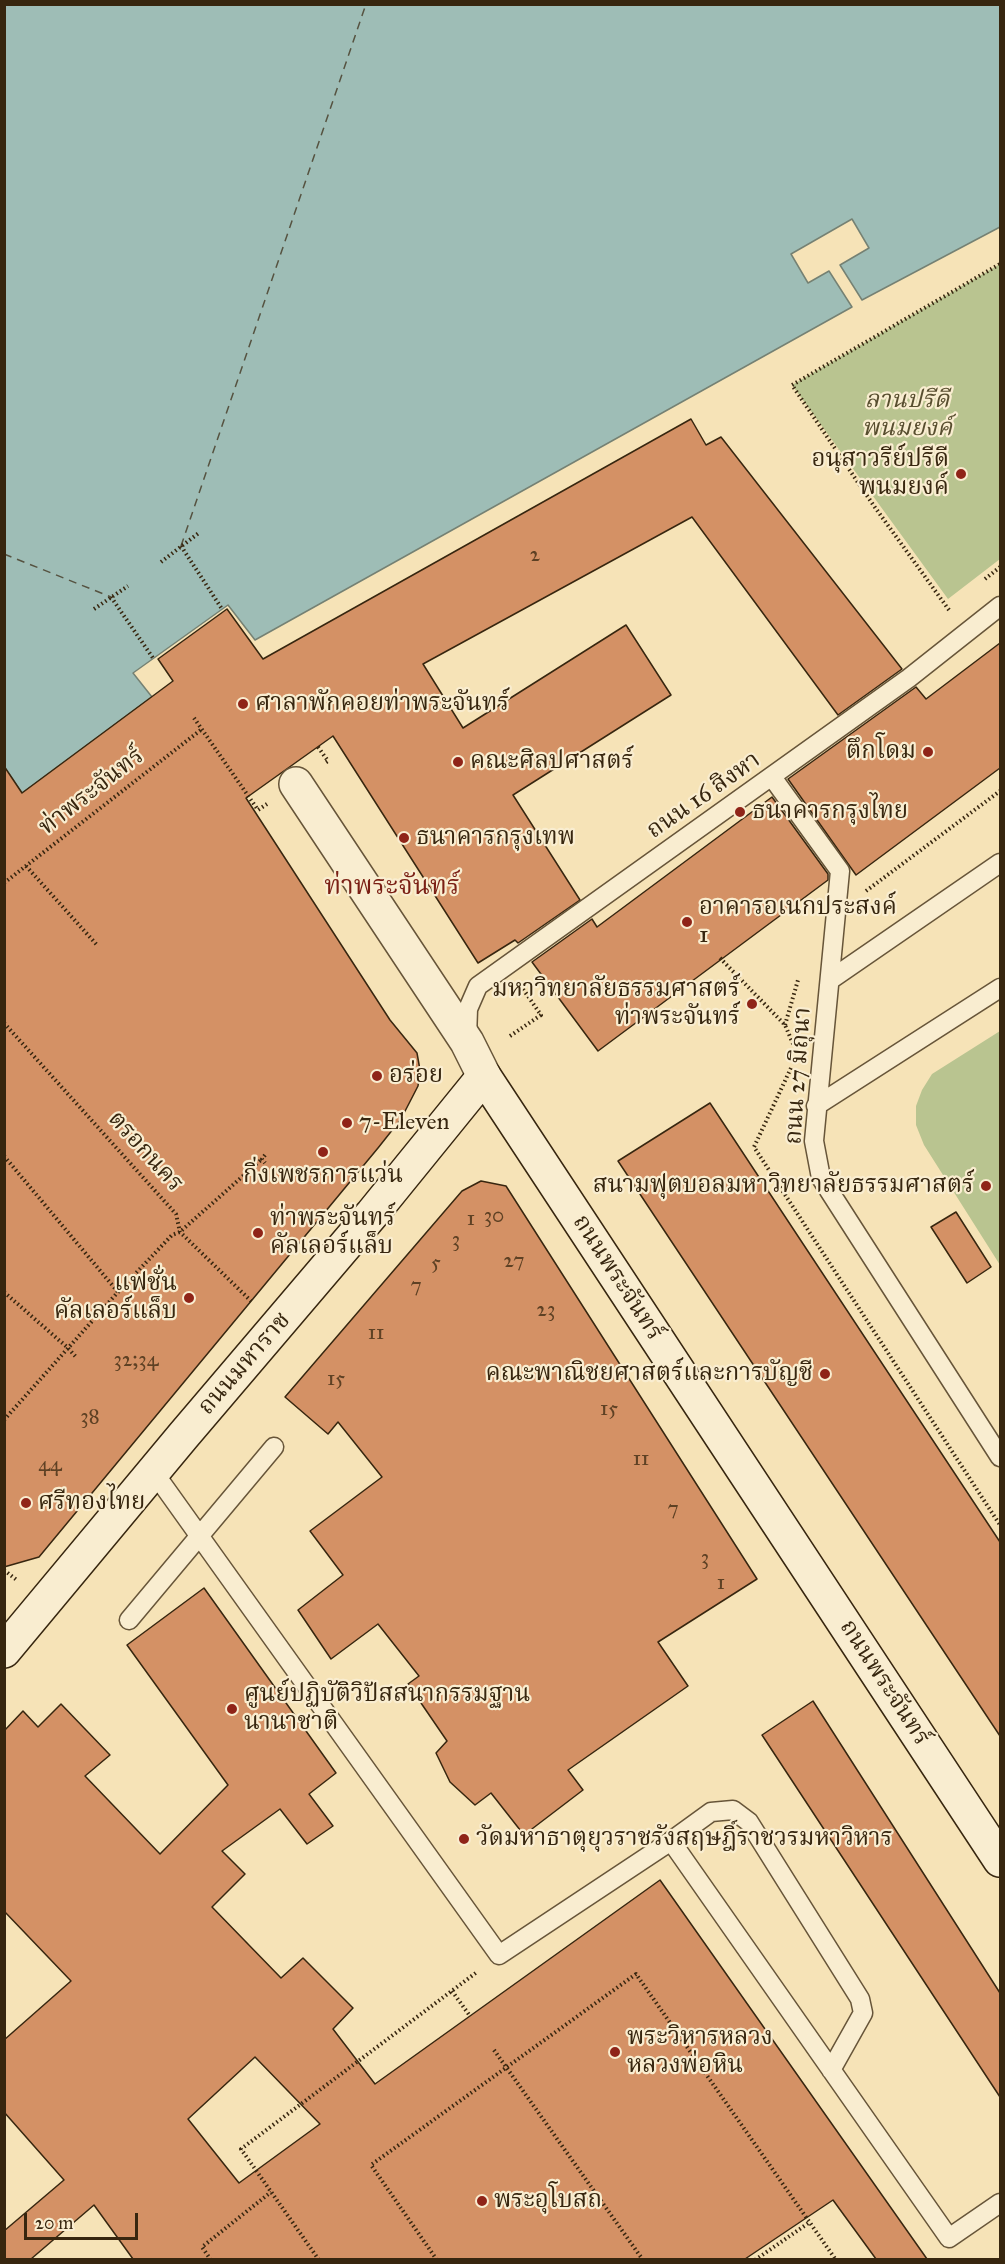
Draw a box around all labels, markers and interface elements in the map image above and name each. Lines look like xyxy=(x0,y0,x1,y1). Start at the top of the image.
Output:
park label: ลานปรีดี พนมยงค์ xyxy=(862,387,952,443)
place label: อนุสาวรีย์ปรีดี พนมยงค์ xyxy=(812,446,949,502)
marker: อนุสาวรีย์ปรีดี พนมยงค์ xyxy=(954,467,968,481)
house number: 2 xyxy=(530,543,540,569)
place label: ศาลาพักคอยท่าพระจันทร์ xyxy=(255,690,509,718)
marker: ศาลาพักคอยท่าพระจันทร์ xyxy=(236,697,250,711)
place label: ตึกโดม xyxy=(846,738,916,766)
street label: ท่าพระจันทร์ xyxy=(34,742,150,842)
marker: ตึกโดม xyxy=(921,745,935,759)
street label: ถนน 16 สิงหา xyxy=(642,746,766,846)
place label: คณะศิลปศาสตร์ xyxy=(470,748,633,776)
marker: คณะศิลปศาสตร์ xyxy=(451,755,465,769)
place label: ธนาคารกรุงไทย xyxy=(752,798,908,826)
marker: ธนาคารกรุงไทย xyxy=(733,805,747,819)
place label: ธนาคารกรุงเทพ xyxy=(416,824,575,852)
marker: ธนาคารกรุงเทพ xyxy=(397,831,411,845)
district label: ท่าพระจันทร์ xyxy=(324,872,460,904)
place label: อาคารอเนกประสงค์ 1 xyxy=(699,894,897,950)
marker: อาคารอเนกประสงค์ 1 xyxy=(680,915,694,929)
place label: มหาวิทยาลัยธรรมศาสตร์ ท่าพระจันทร์ xyxy=(492,976,740,1032)
marker: มหาวิทยาลัยธรรมศาสตร์ ท่าพระจันทร์ xyxy=(745,997,759,1011)
street label: ถนน 27 มิถุนา xyxy=(780,1006,818,1146)
place label: อร่อย xyxy=(389,1062,443,1090)
marker: อร่อย xyxy=(370,1069,384,1083)
street label: ตรอกนคร xyxy=(101,1106,189,1198)
place label: 7-Eleven xyxy=(359,1109,449,1137)
marker: 7-Eleven xyxy=(340,1116,354,1130)
marker: กิ่งเพชรการแว่น xyxy=(316,1145,330,1159)
place label: กิ่งเพชรการแว่น xyxy=(243,1162,403,1190)
place label: สนามฟุตบอลมหาวิทยาลัยธรรมศาสตร์ xyxy=(593,1172,974,1200)
marker: สนามฟุตบอลมหาวิทยาลัยธรรมศาสตร์ xyxy=(979,1179,993,1193)
house number: 30 xyxy=(484,1204,504,1230)
place label: ท่าพระจันทร์ คัลเลอร์แล็บ xyxy=(270,1205,395,1261)
house number: 1 xyxy=(467,1207,475,1233)
street label: ถนนพระจันทร์ xyxy=(566,1210,668,1346)
marker: ท่าพระจันทร์ คัลเลอร์แล็บ xyxy=(251,1226,265,1240)
house number: 3 xyxy=(452,1228,460,1254)
house number: 27 xyxy=(504,1249,524,1275)
house number: 5 xyxy=(431,1251,441,1277)
place label: แฟชั่น คัลเลอร์แล็บ xyxy=(54,1270,177,1326)
house number: 7 xyxy=(410,1274,422,1300)
marker: แฟชั่น คัลเลอร์แล็บ xyxy=(182,1291,196,1305)
house number: 23 xyxy=(537,1298,555,1324)
street label: ถนนมหาราช xyxy=(193,1307,297,1421)
house number: 11 xyxy=(368,1321,384,1347)
house number: 32;34 xyxy=(114,1348,158,1374)
place label: คณะพาณิชยศาสตร์และการบัญชี xyxy=(486,1360,813,1388)
house number: 15 xyxy=(327,1367,345,1393)
marker: คณะพาณิชยศาสตร์และการบัญชี xyxy=(818,1367,832,1381)
house number: 15 xyxy=(600,1397,618,1423)
house number: 38 xyxy=(80,1405,100,1431)
house number: 11 xyxy=(633,1447,649,1473)
house number: 44 xyxy=(38,1453,62,1479)
place label: ศรีทองไทย xyxy=(38,1489,145,1517)
marker: ศรีทองไทย xyxy=(19,1496,33,1510)
house number: 7 xyxy=(667,1497,679,1523)
house number: 3 xyxy=(701,1546,709,1572)
house number: 1 xyxy=(717,1571,725,1597)
street label: ถนนพระจันทร์ xyxy=(833,1615,935,1751)
place label: ศูนย์ปฏิบัติวิปัสสนากรรมฐาน นานาชาติ xyxy=(244,1681,530,1737)
marker: ศูนย์ปฏิบัติวิปัสสนากรรมฐาน นานาชาติ xyxy=(225,1702,239,1716)
place label: วัดมหาธาตุยุวราชรังสฤษฎิ์ราชวรมหาวิหาร xyxy=(476,1825,893,1853)
marker: วัดมหาธาตุยุวราชรังสฤษฎิ์ราชวรมหาวิหาร xyxy=(457,1832,471,1846)
place label: พระวิหารหลวง หลวงพ่อหิน xyxy=(627,2024,773,2080)
marker: พระวิหารหลวง หลวงพ่อหิน xyxy=(608,2045,622,2059)
place label: พระอุโบสถ xyxy=(494,2187,602,2215)
marker: พระอุโบสถ xyxy=(475,2194,489,2208)
scale bar xyxy=(27,2201,141,2239)
text: 20 m xyxy=(35,2212,73,2234)

